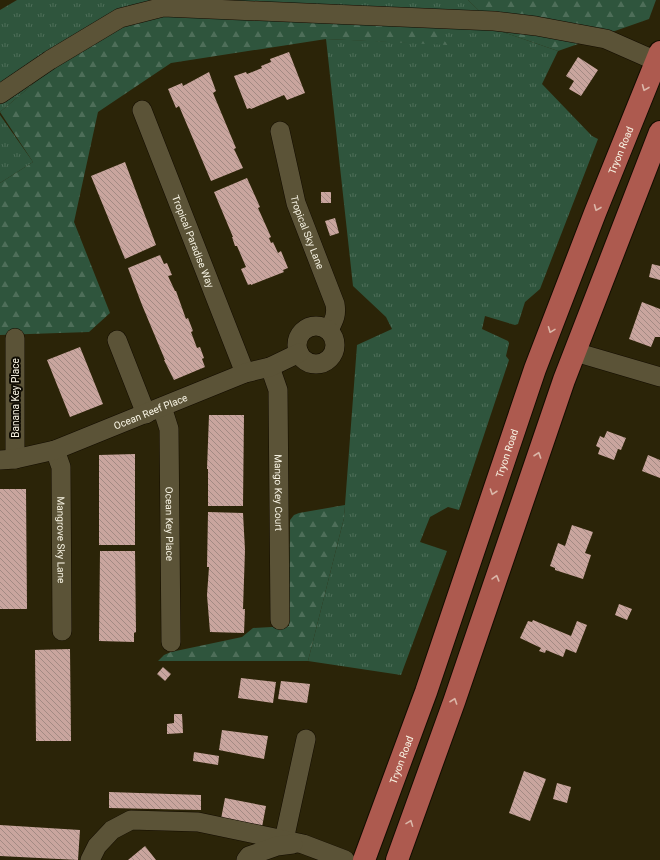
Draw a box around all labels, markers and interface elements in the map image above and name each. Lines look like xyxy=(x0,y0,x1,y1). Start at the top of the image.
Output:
one-way arrow xyxy=(642,84,650,91)
street label: Tryon Road xyxy=(606,125,635,176)
street label: Tropical Paradise Way xyxy=(170,194,216,290)
street label: Tropical Sky Lane xyxy=(288,194,326,271)
one-way arrow xyxy=(593,205,601,212)
one-way arrow xyxy=(547,326,555,333)
street label: Banana Key Place xyxy=(10,358,21,438)
street label: Ocean Reef Place xyxy=(112,392,189,432)
street label: Tryon Road xyxy=(494,428,520,479)
one-way arrow xyxy=(533,452,542,459)
street label: Mango Key Court xyxy=(273,454,284,531)
street label: Ocean Key Place xyxy=(164,487,175,561)
one-way arrow xyxy=(489,488,498,495)
street label: Mangrove Sky Lane xyxy=(55,497,67,583)
one-way arrow xyxy=(491,575,500,582)
one-way arrow xyxy=(450,698,458,705)
street label: Tryon Road xyxy=(388,734,415,785)
one-way arrow xyxy=(406,820,414,827)

